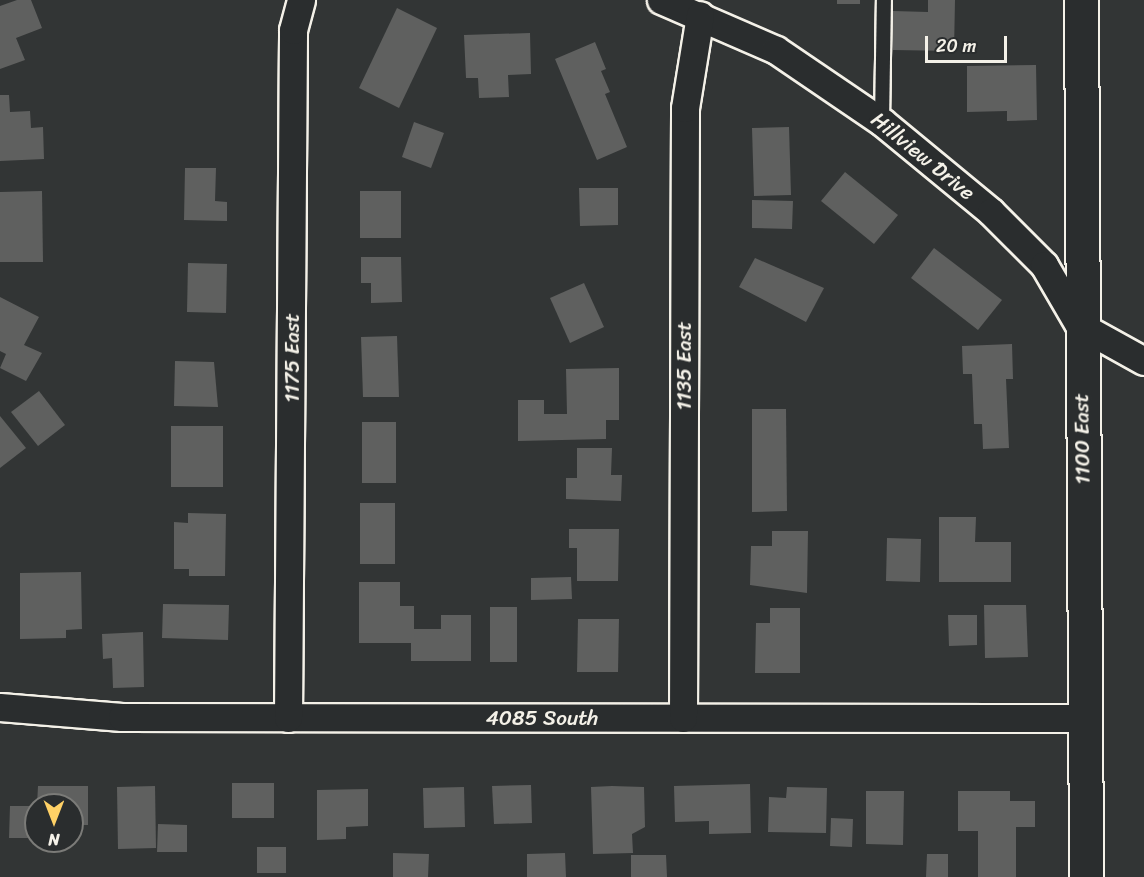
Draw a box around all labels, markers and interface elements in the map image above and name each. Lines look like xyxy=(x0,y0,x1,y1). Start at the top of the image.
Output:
scale bar xyxy=(928,24,1010,62)
text: 20 m xyxy=(936,30,976,62)
street label: Hillview Drive xyxy=(866,107,980,205)
street label: 1175 East xyxy=(279,313,305,403)
street label: 1135 East xyxy=(671,322,697,410)
street label: 1100 East xyxy=(1069,393,1095,485)
street label: 4085 South xyxy=(486,705,598,731)
north arrow xyxy=(24,793,84,853)
text: N xyxy=(48,825,60,854)

